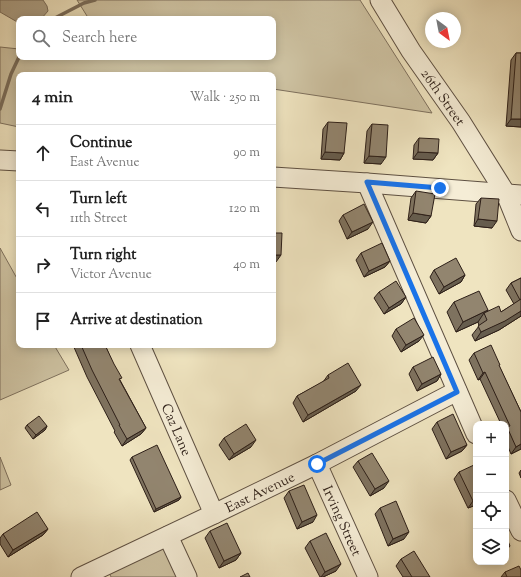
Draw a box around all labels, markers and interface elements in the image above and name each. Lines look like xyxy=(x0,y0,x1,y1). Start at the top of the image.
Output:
north arrow xyxy=(425,12,461,48)
search box xyxy=(16,16,276,60)
icon: search xyxy=(30,27,52,49)
text: Search here xyxy=(62,28,137,49)
street label: 26th Street xyxy=(415,66,469,131)
text: 4 min xyxy=(32,86,73,110)
text: Walk · 250 m xyxy=(190,89,260,107)
text: Continue xyxy=(70,133,132,154)
icon: ahead xyxy=(32,142,54,164)
text: 90 m xyxy=(233,144,260,162)
text: East Avenue xyxy=(70,154,140,172)
route end xyxy=(431,179,449,197)
text: Turn left xyxy=(70,189,127,210)
icon: left xyxy=(32,198,54,220)
text: 120 m xyxy=(229,200,260,218)
text: 11th Street xyxy=(70,210,127,228)
text: Turn right xyxy=(70,245,136,266)
icon: right xyxy=(32,254,54,276)
text: 40 m xyxy=(233,256,260,274)
text: Victor Avenue xyxy=(70,266,152,284)
icon: arrive xyxy=(32,310,54,332)
text: Arrive at destination xyxy=(70,310,203,331)
street label: Caz Lane xyxy=(155,401,195,459)
map controls xyxy=(473,421,509,565)
button: + xyxy=(473,421,509,457)
route start xyxy=(308,455,326,473)
button: − xyxy=(473,457,509,493)
street label: East Avenue xyxy=(222,468,299,519)
street label: Irving Street xyxy=(316,483,365,560)
button: locate xyxy=(473,493,509,529)
button: layers xyxy=(473,529,509,565)

